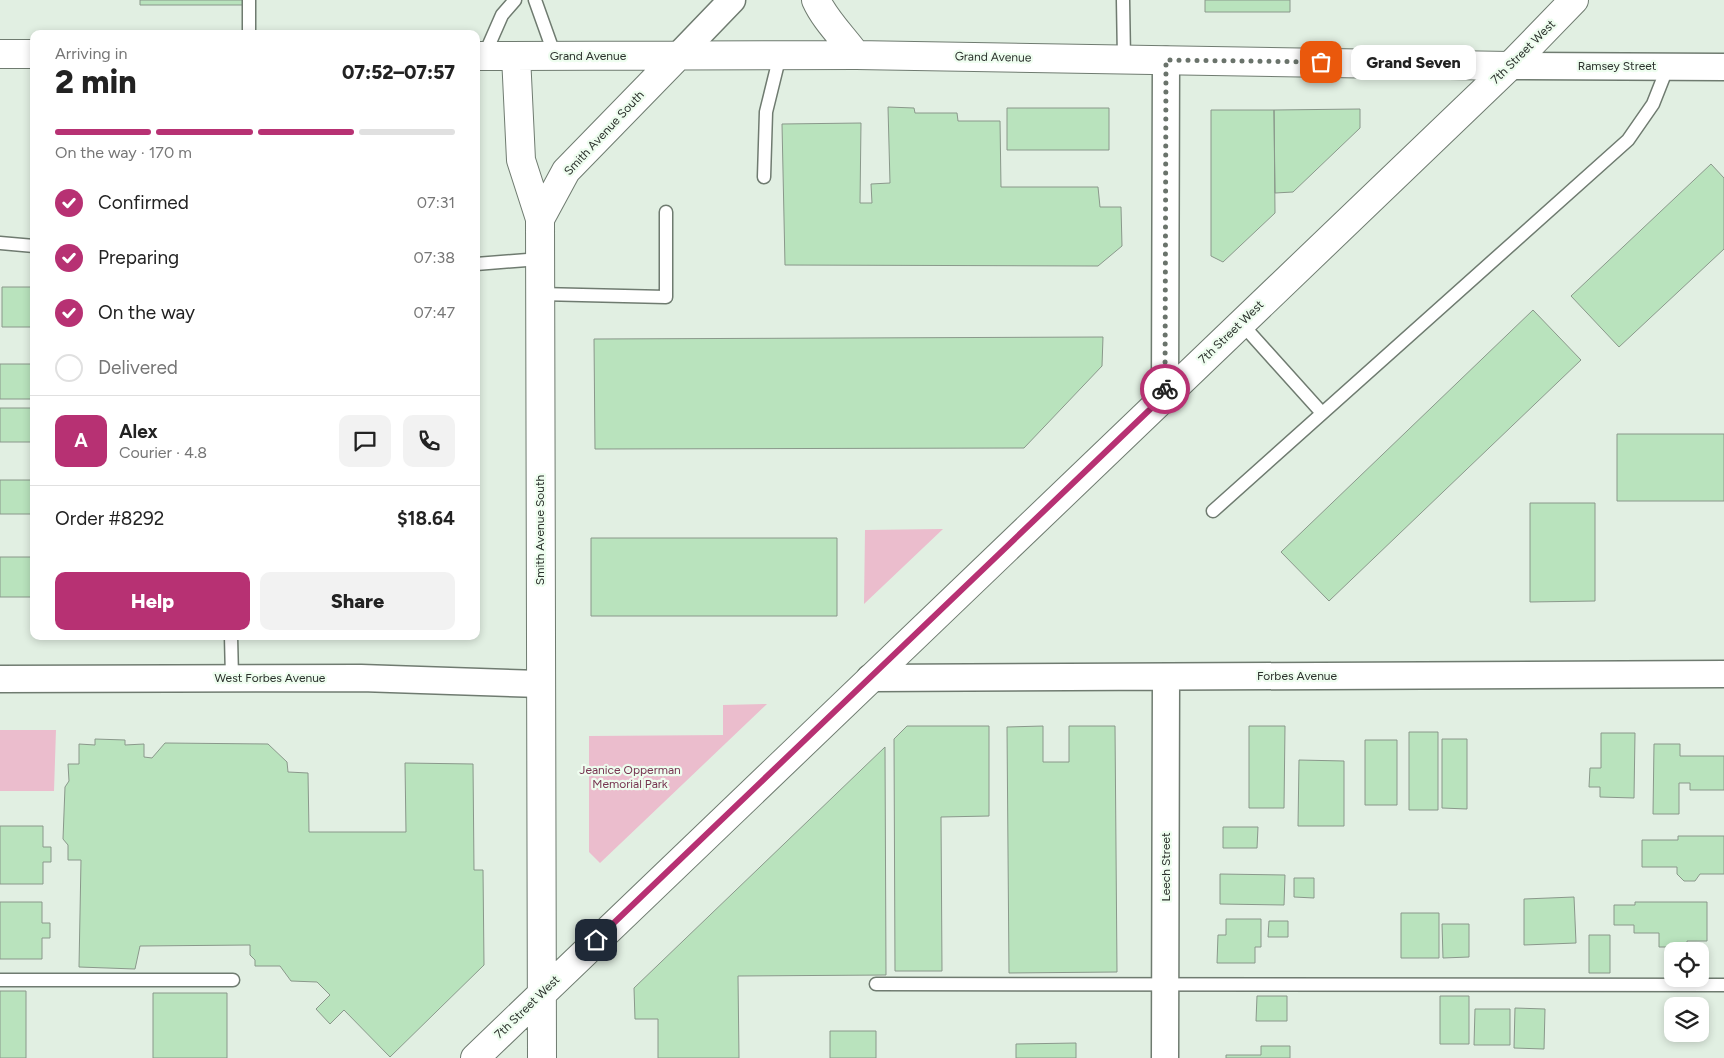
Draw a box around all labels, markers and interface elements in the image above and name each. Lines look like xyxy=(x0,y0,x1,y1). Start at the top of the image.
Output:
street label: 7th Street West xyxy=(1488,17,1558,87)
pin xyxy=(1300,41,1342,83)
text: Arriving in xyxy=(55,44,127,63)
callout: Grand Seven xyxy=(1351,44,1476,80)
icon: bag xyxy=(1307,48,1335,76)
street label: Grand Avenue xyxy=(550,49,627,63)
street label: Grand Avenue xyxy=(955,49,1032,65)
text: Grand Seven xyxy=(1366,53,1461,72)
street label: Ramsey Street xyxy=(1578,59,1657,73)
text: 07:52–07:57 xyxy=(342,61,455,84)
text: 2 min xyxy=(55,63,137,101)
street label: Smith Avenue South xyxy=(561,88,647,178)
text: On the way · 170 m xyxy=(55,143,192,162)
icon: check xyxy=(55,189,83,217)
text: Confirmed xyxy=(98,191,189,214)
text: 07:31 xyxy=(417,193,455,212)
icon: check xyxy=(55,244,83,272)
text: Preparing xyxy=(98,246,179,269)
text: 07:38 xyxy=(414,248,455,267)
street label: 7th Street West xyxy=(1196,297,1267,367)
icon: check xyxy=(55,299,83,327)
text: On the way xyxy=(98,301,195,324)
text: 07:47 xyxy=(414,303,455,322)
text: Delivered xyxy=(98,356,178,379)
courier xyxy=(1140,364,1190,414)
icon: bike xyxy=(1151,375,1179,403)
button: chat xyxy=(339,415,391,467)
button: phone xyxy=(403,415,455,467)
text: Alex xyxy=(119,420,158,443)
text: A xyxy=(74,429,88,452)
text: Courier · 4.8 xyxy=(119,443,207,462)
street label: Smith Avenue South xyxy=(533,475,547,585)
text: Order #8292 xyxy=(55,507,164,530)
text: $18.64 xyxy=(397,507,455,530)
button: Help xyxy=(55,572,250,630)
button: Share xyxy=(260,572,455,630)
street label: Forbes Avenue xyxy=(1257,669,1338,683)
street label: West Forbes Avenue xyxy=(215,671,326,685)
park label: Jeanice Opperman Memorial Park xyxy=(579,763,681,791)
street label: Leech Street xyxy=(1159,832,1173,902)
pin xyxy=(575,919,617,961)
icon: home xyxy=(582,926,610,954)
map controls xyxy=(1664,942,1709,1042)
button: locate xyxy=(1664,942,1709,987)
street label: 7th Street West xyxy=(492,972,563,1042)
button: layers xyxy=(1664,997,1709,1042)

